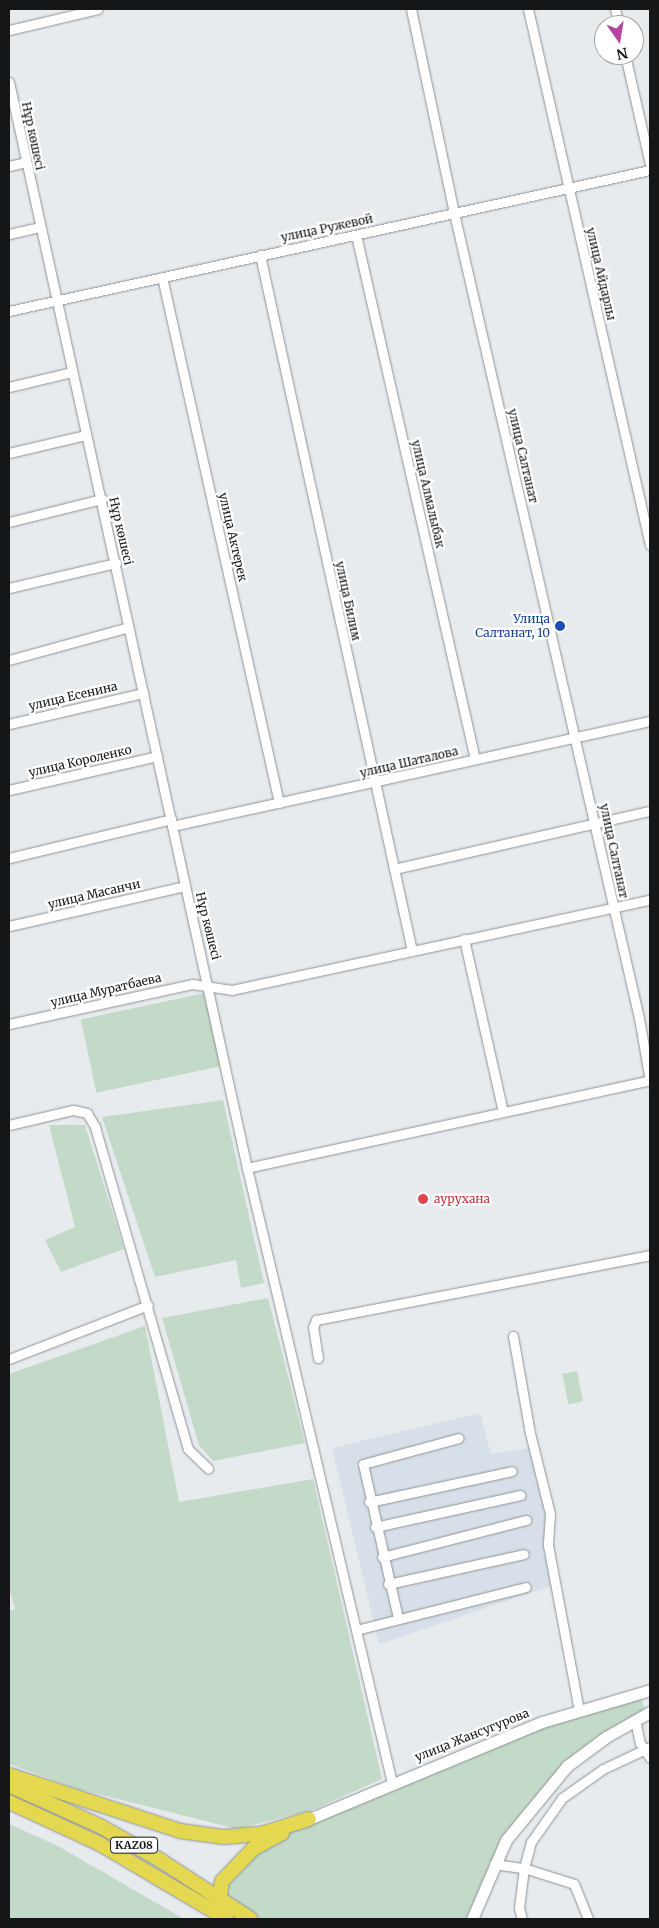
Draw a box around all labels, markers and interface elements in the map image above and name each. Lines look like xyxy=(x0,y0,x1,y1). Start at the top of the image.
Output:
north arrow xyxy=(594,15,644,65)
text: N xyxy=(615,44,630,64)
street label: Нұр көшесі xyxy=(19,101,47,171)
street label: улица Ружевой xyxy=(280,211,374,245)
street label: улица Айдарлы xyxy=(583,226,619,322)
street label: улица Салтанат xyxy=(505,407,541,505)
street label: улица Алмалыбак xyxy=(409,438,447,550)
street label: улица Актерек xyxy=(216,491,250,583)
street label: Нұр көшесі xyxy=(106,496,136,566)
street label: улица Билим xyxy=(333,560,363,642)
place label: Улица Салтанат, 10 xyxy=(475,612,550,640)
marker: Улица Салтанат, 10 xyxy=(554,620,566,632)
street label: улица Есенина xyxy=(27,679,119,713)
street label: улица Короленко xyxy=(27,742,133,780)
street label: улица Шаталова xyxy=(358,744,460,780)
street label: улица Салтанат xyxy=(597,802,631,900)
street label: улица Масанчи xyxy=(46,876,142,912)
street label: Нұр көшесі xyxy=(193,891,223,961)
street label: улица Муратбаева xyxy=(49,970,163,1010)
marker: аурухана xyxy=(416,1192,430,1206)
place label: аурухана xyxy=(434,1192,490,1206)
street label: улица Жансугурова xyxy=(413,1706,531,1764)
road number: KAZ08 xyxy=(109,1836,159,1854)

